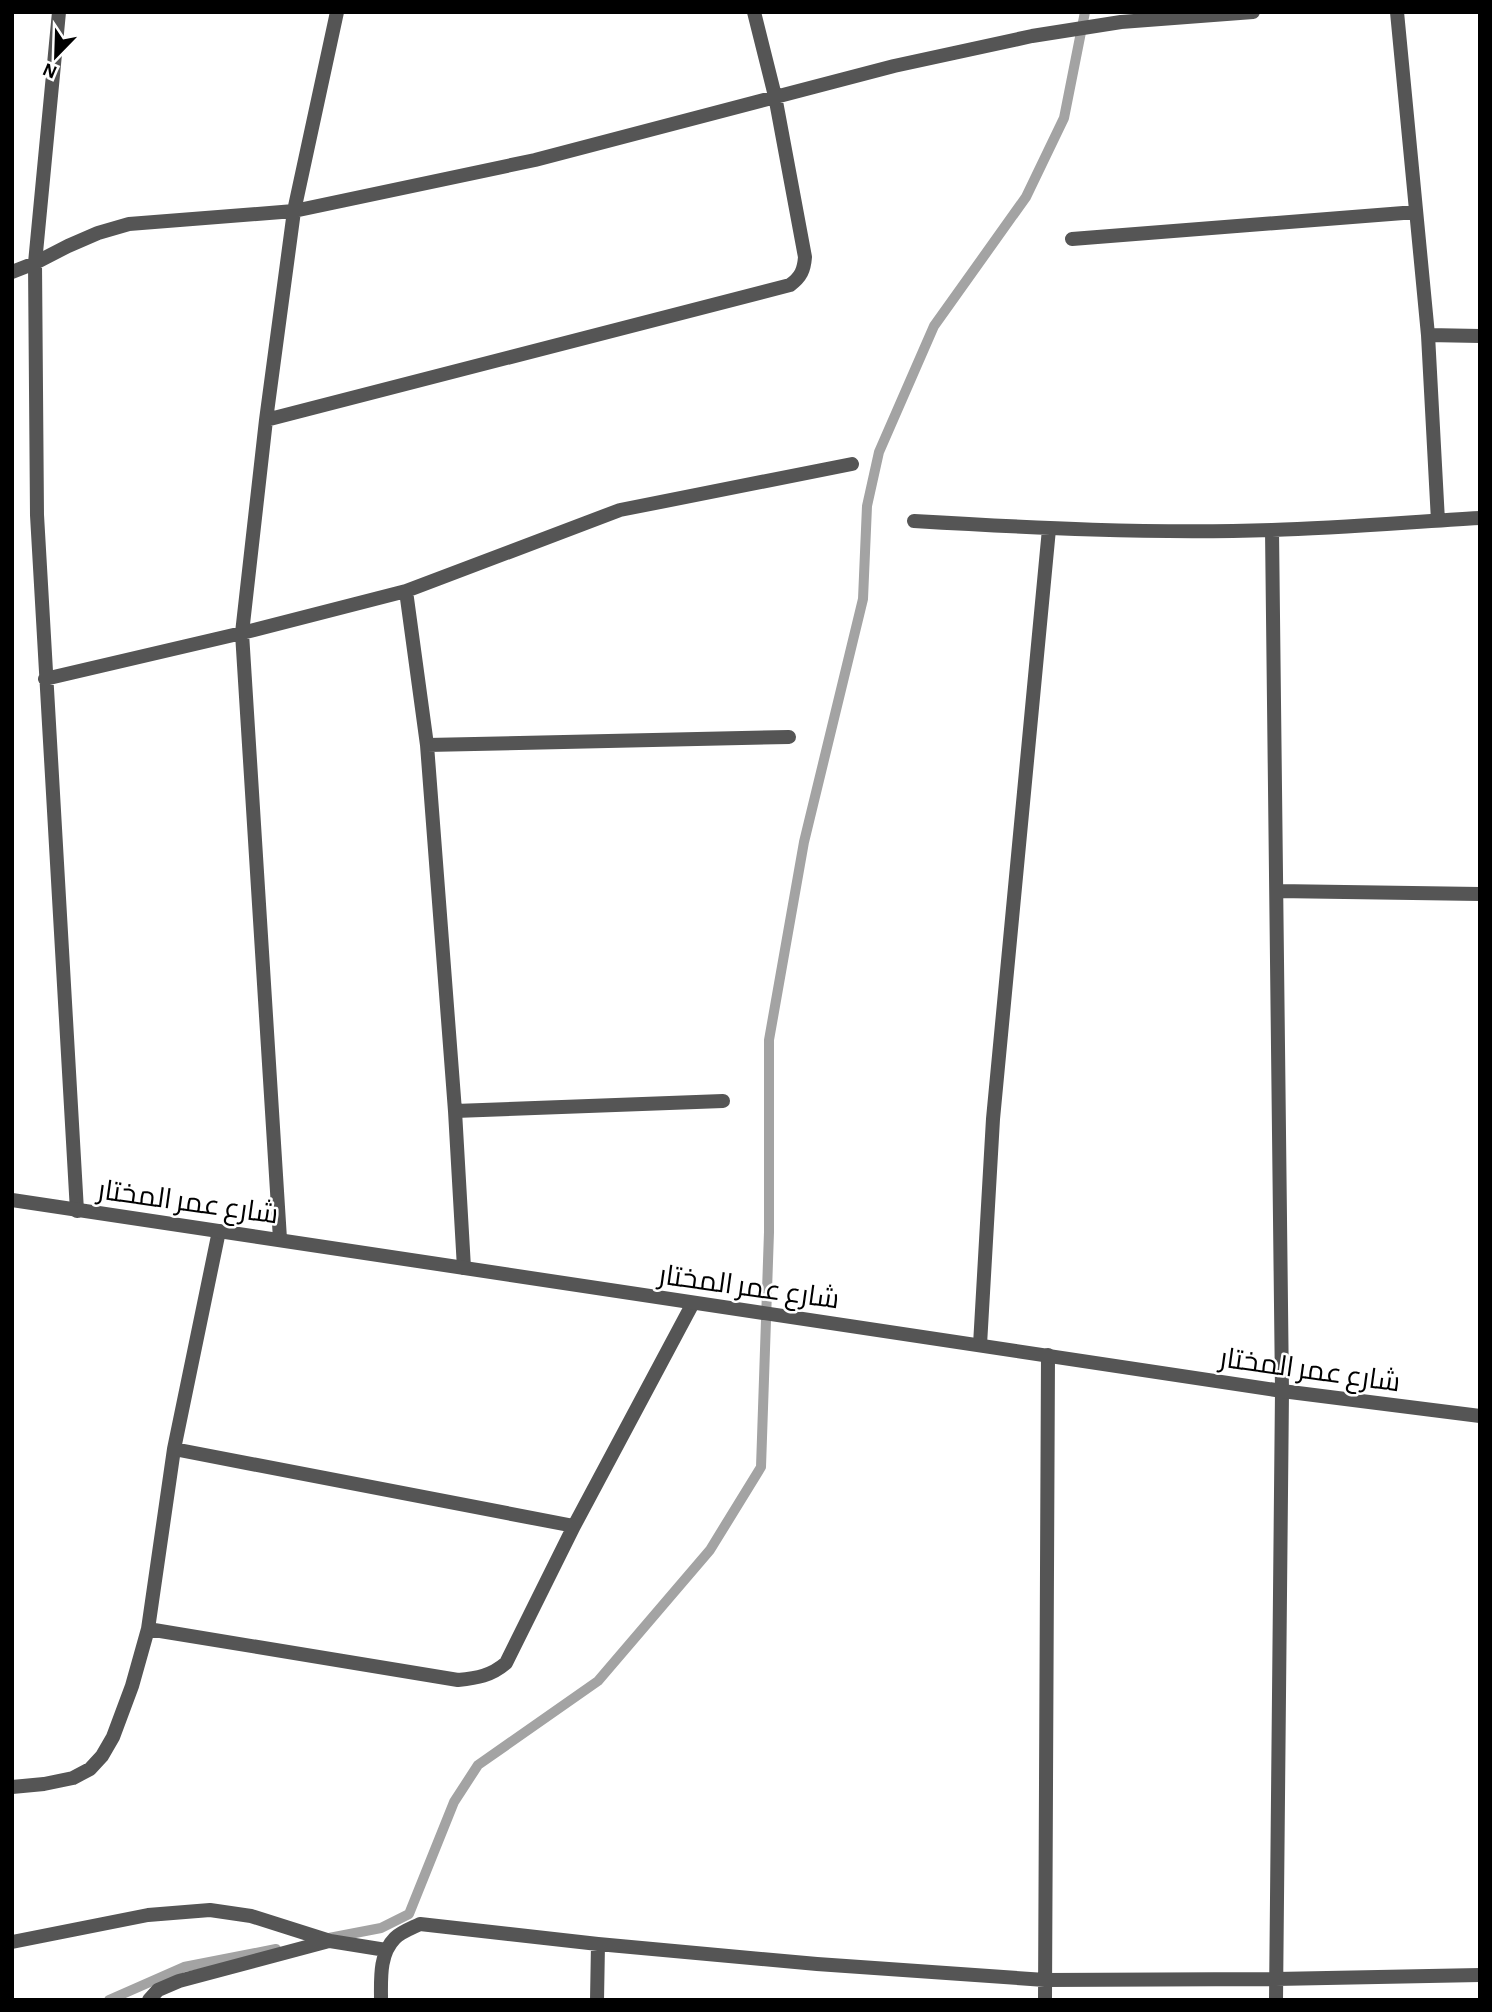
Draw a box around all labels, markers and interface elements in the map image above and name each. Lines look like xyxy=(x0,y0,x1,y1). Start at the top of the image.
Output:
north arrow xyxy=(21,21,91,91)
text: N xyxy=(40,59,60,82)
street label: شارع عمر المختار xyxy=(93,1175,280,1232)
street label: شارع عمر المختار xyxy=(654,1260,841,1317)
street label: شارع عمر المختار xyxy=(1215,1343,1402,1400)

